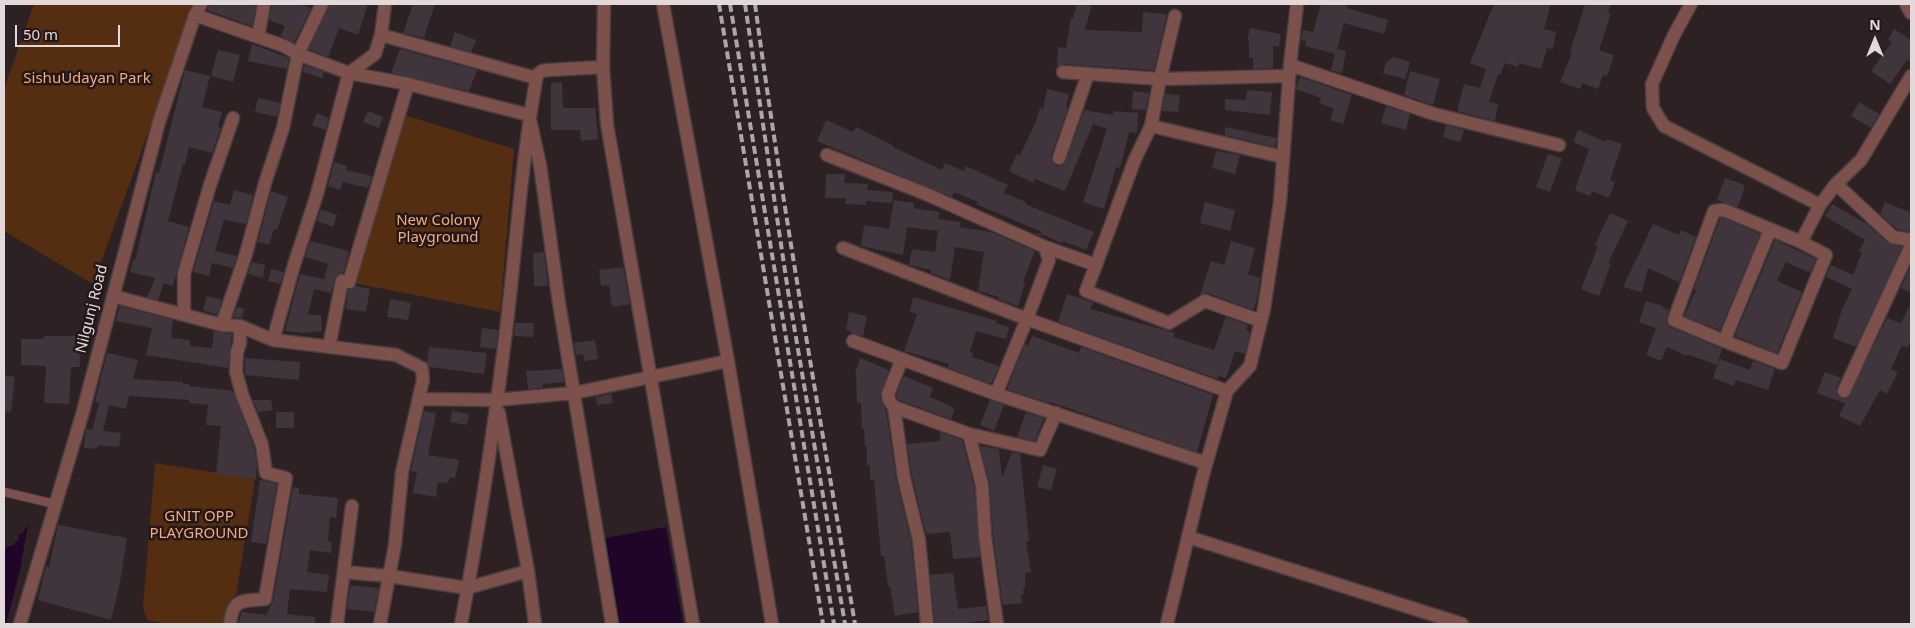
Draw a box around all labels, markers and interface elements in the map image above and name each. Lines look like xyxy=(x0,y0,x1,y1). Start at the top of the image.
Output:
scale bar xyxy=(18,15,122,47)
north arrow xyxy=(1850,15,1900,65)
text: N xyxy=(1869,15,1881,34)
text: 50 m xyxy=(23,24,58,44)
park label: SishuUdayan Park xyxy=(23,70,151,88)
park label: New Colony Playground xyxy=(396,212,480,247)
street label: Nilgunj Road xyxy=(72,263,112,355)
park label: GNIT OPP PLAYGROUND xyxy=(149,508,249,543)

